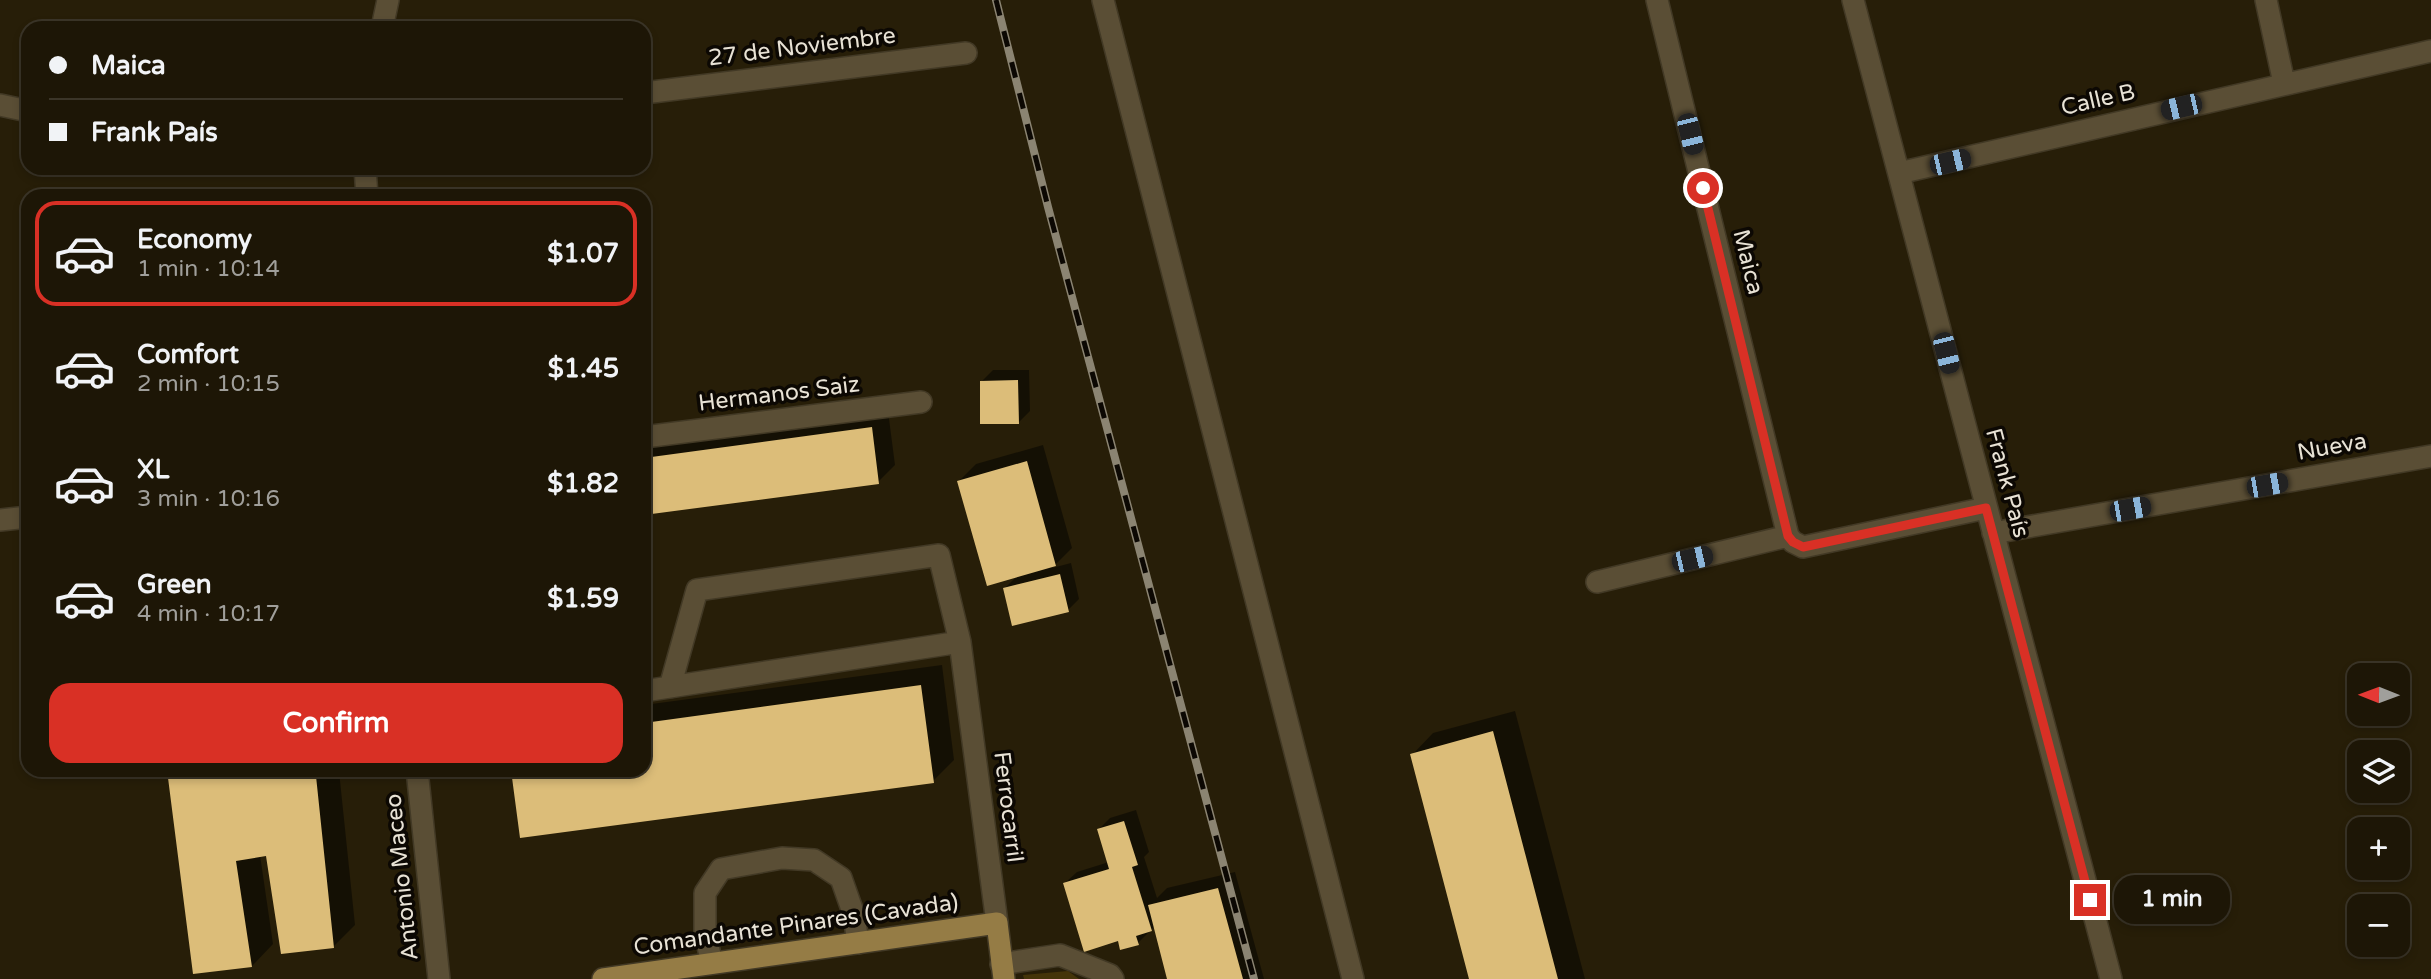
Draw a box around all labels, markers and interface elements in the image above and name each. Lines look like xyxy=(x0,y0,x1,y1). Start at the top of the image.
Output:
street label: 27 de Noviembre xyxy=(707,22,897,72)
text: Maica xyxy=(91,50,166,81)
street label: Calle B xyxy=(2058,78,2138,122)
car xyxy=(2159,92,2204,122)
car xyxy=(1675,111,1706,157)
text: Frank País xyxy=(91,117,218,148)
car xyxy=(1928,147,1973,177)
route start xyxy=(1687,172,1719,204)
icon: car xyxy=(53,222,116,285)
text: Economy xyxy=(137,224,252,255)
street label: Maica xyxy=(1726,227,1770,297)
text: $1.07 xyxy=(547,238,619,269)
text: 1 min · 10:14 xyxy=(137,255,280,283)
car xyxy=(1931,330,1962,376)
icon: car xyxy=(53,337,116,400)
text: Comfort xyxy=(137,339,239,370)
text: $1.45 xyxy=(548,353,619,384)
text: 2 min · 10:15 xyxy=(137,370,280,398)
street label: Hermanos Saiz xyxy=(697,370,861,418)
street label: Frank País xyxy=(1979,425,2035,541)
street label: Nueva xyxy=(2295,427,2369,467)
icon: car xyxy=(53,452,116,515)
text: XL xyxy=(137,454,169,485)
text: $1.82 xyxy=(547,468,619,499)
car xyxy=(2245,471,2290,499)
text: 3 min · 10:16 xyxy=(137,485,280,513)
car xyxy=(2108,495,2153,523)
car xyxy=(1670,544,1715,574)
icon: car xyxy=(53,567,116,630)
text: Green xyxy=(137,569,212,600)
text: $1.59 xyxy=(547,583,619,614)
text: 4 min · 10:17 xyxy=(137,600,280,628)
north arrow xyxy=(2347,663,2410,726)
map controls xyxy=(2347,663,2410,957)
button: Confirm xyxy=(49,683,623,763)
button: layers xyxy=(2347,740,2410,803)
street label: Ferrocarril xyxy=(987,750,1029,864)
street label: Antonio Maceo xyxy=(379,792,425,962)
button: + xyxy=(2347,817,2410,880)
callout: 1 min xyxy=(2114,876,2230,925)
route end xyxy=(2074,884,2106,916)
text: 1 min xyxy=(2141,885,2203,913)
street label: Comandante Pinares (Cavada) xyxy=(632,888,960,962)
button: − xyxy=(2347,894,2410,957)

